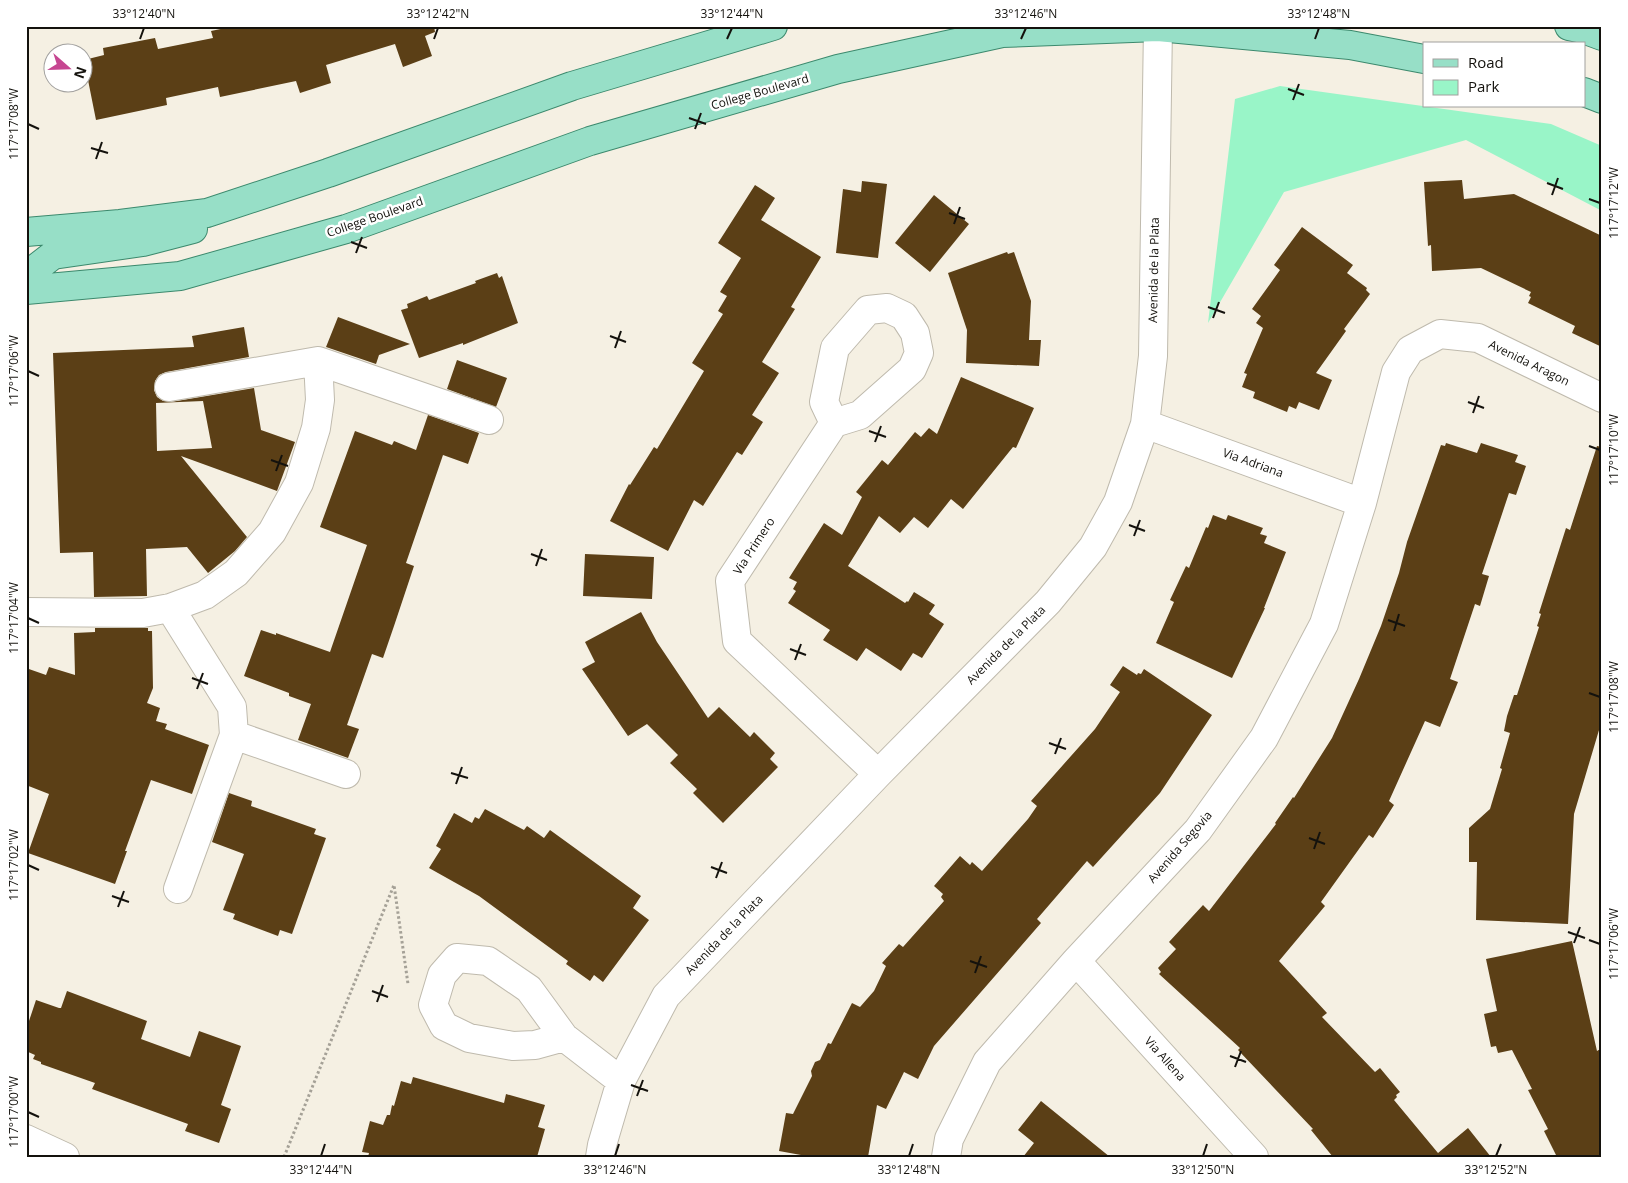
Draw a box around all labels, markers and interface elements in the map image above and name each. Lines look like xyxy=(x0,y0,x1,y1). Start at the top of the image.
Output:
text: 33°12'40"N xyxy=(113,5,175,22)
text: 33°12'42"N xyxy=(407,5,469,22)
text: 33°12'44"N xyxy=(701,5,763,22)
text: 33°12'46"N xyxy=(995,5,1057,22)
text: 33°12'48"N xyxy=(1288,5,1350,22)
north arrow xyxy=(42,42,92,92)
legend xyxy=(1423,42,1586,108)
text: Road xyxy=(1468,52,1504,72)
text: N xyxy=(70,64,92,81)
street label: College Boulevard xyxy=(709,69,811,114)
text: Park xyxy=(1468,76,1499,96)
text: 117°17'08"W xyxy=(5,88,22,160)
text: 117°17'12"W xyxy=(1605,167,1622,239)
street label: College Boulevard xyxy=(324,192,425,241)
street label: Avenida de la Plata xyxy=(1144,217,1163,323)
text: 117°17'06"W xyxy=(5,335,22,407)
street label: Avenida Aragon xyxy=(1486,336,1573,389)
text: 117°17'10"W xyxy=(1605,414,1622,486)
street label: Via Adriana xyxy=(1220,444,1286,481)
street label: Via Primero xyxy=(729,514,778,578)
text: 117°17'04"W xyxy=(5,582,22,654)
street label: Avenida de la Plata xyxy=(962,601,1049,688)
text: 117°17'08"W xyxy=(1605,661,1622,733)
street label: Avenida Segovia xyxy=(1143,807,1216,886)
text: 117°17'02"W xyxy=(5,829,22,901)
street label: Avenida de la Plata xyxy=(681,891,766,979)
text: 117°17'06"W xyxy=(1605,908,1622,980)
street label: Via Allena xyxy=(1141,1033,1190,1085)
text: 117°17'00"W xyxy=(5,1076,22,1148)
text: 33°12'44"N xyxy=(290,1161,352,1178)
text: 33°12'46"N xyxy=(584,1161,646,1178)
text: 33°12'48"N xyxy=(878,1161,940,1178)
text: 33°12'50"N xyxy=(1172,1161,1234,1178)
text: 33°12'52"N xyxy=(1465,1161,1527,1178)

